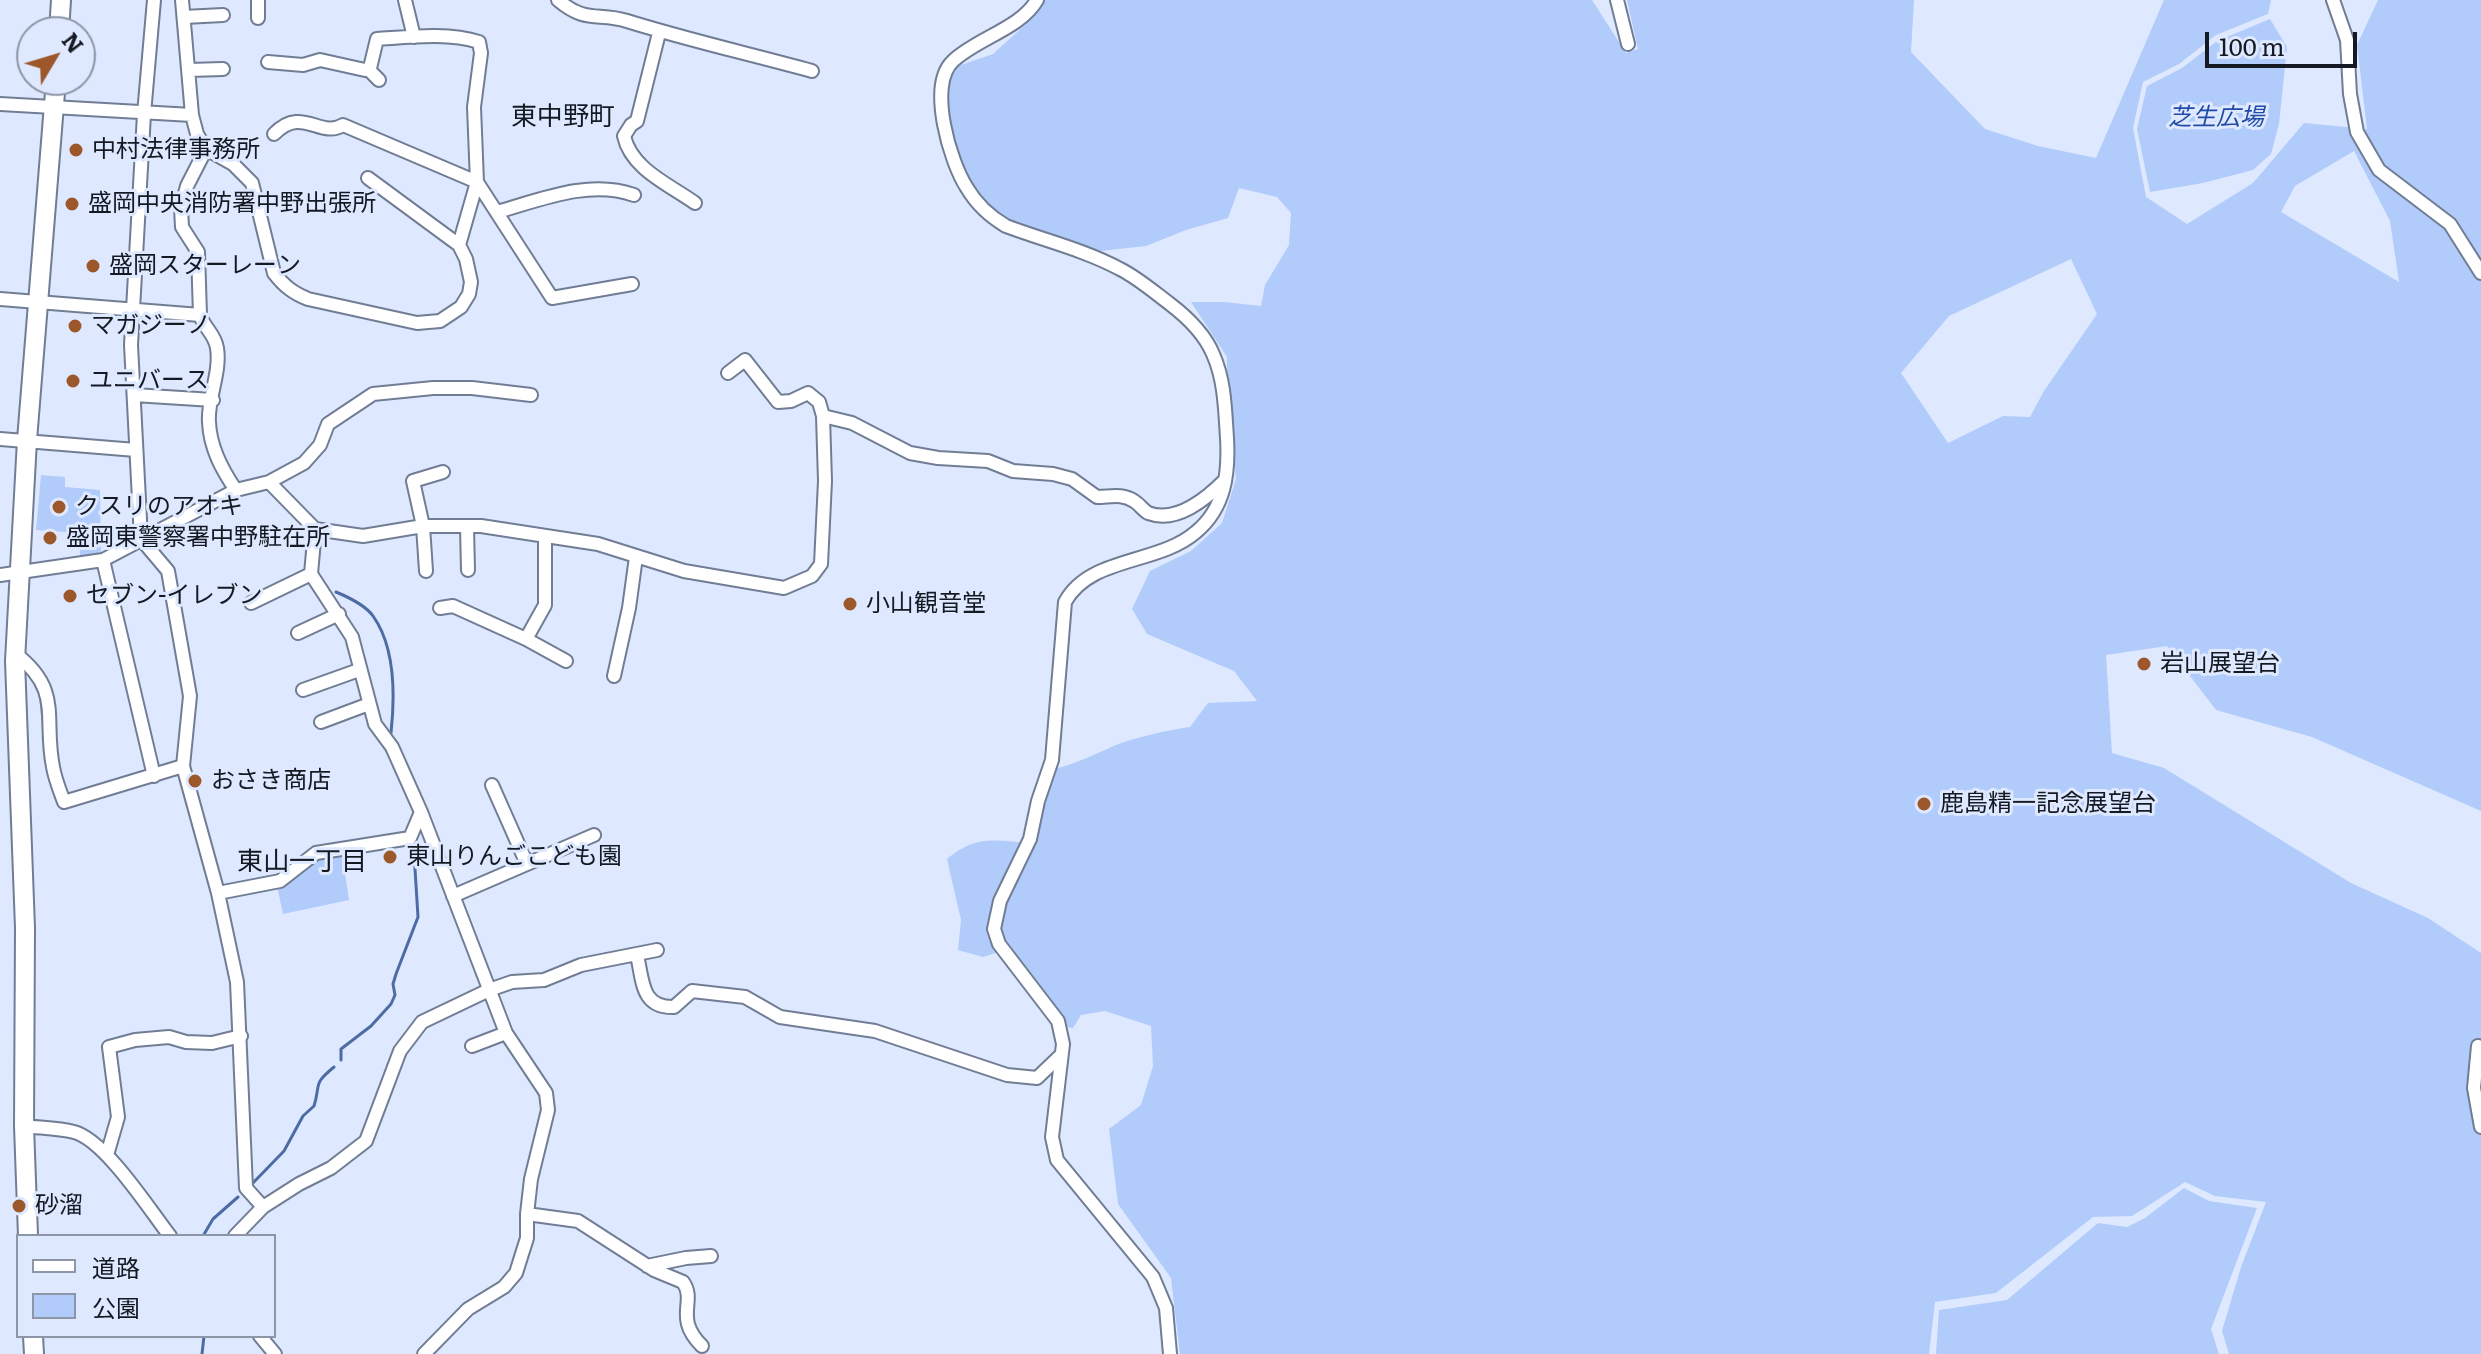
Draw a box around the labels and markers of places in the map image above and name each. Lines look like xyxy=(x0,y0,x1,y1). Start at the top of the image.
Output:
place label: 中村法律事務所 xyxy=(92,136,260,164)
marker: 中村法律事務所 xyxy=(67,141,85,159)
place label: 盛岡中央消防署中野出張所 xyxy=(88,190,376,218)
marker: 盛岡中央消防署中野出張所 xyxy=(63,195,81,213)
place label: 盛岡スターレーン xyxy=(109,252,301,280)
marker: 盛岡スターレーン xyxy=(84,257,102,275)
place label: マガジーノ xyxy=(91,312,211,340)
marker: マガジーノ xyxy=(66,317,84,335)
place label: ユニバース xyxy=(89,367,209,395)
marker: ユニバース xyxy=(64,372,82,390)
place label: クスリのアオキ xyxy=(75,493,243,521)
marker: クスリのアオキ xyxy=(50,498,68,516)
place label: 盛岡東警察署中野駐在所 xyxy=(66,524,330,552)
marker: 盛岡東警察署中野駐在所 xyxy=(41,529,59,547)
place label: セブン-イレブン xyxy=(86,582,262,610)
marker: セブン-イレブン xyxy=(61,587,79,605)
place label: 小山観音堂 xyxy=(866,590,986,618)
marker: 小山観音堂 xyxy=(841,595,859,613)
place label: 岩山展望台 xyxy=(2160,650,2280,678)
marker: 岩山展望台 xyxy=(2135,655,2153,673)
place label: おさき商店 xyxy=(211,767,331,795)
marker: おさき商店 xyxy=(186,772,204,790)
place label: 鹿島精一記念展望台 xyxy=(1940,790,2156,818)
marker: 鹿島精一記念展望台 xyxy=(1915,795,1933,813)
place label: 東山りんごこども園 xyxy=(406,843,622,871)
marker: 東山りんごこども園 xyxy=(381,848,399,866)
place label: 砂溜 xyxy=(35,1192,83,1220)
marker: 砂溜 xyxy=(10,1197,28,1215)

